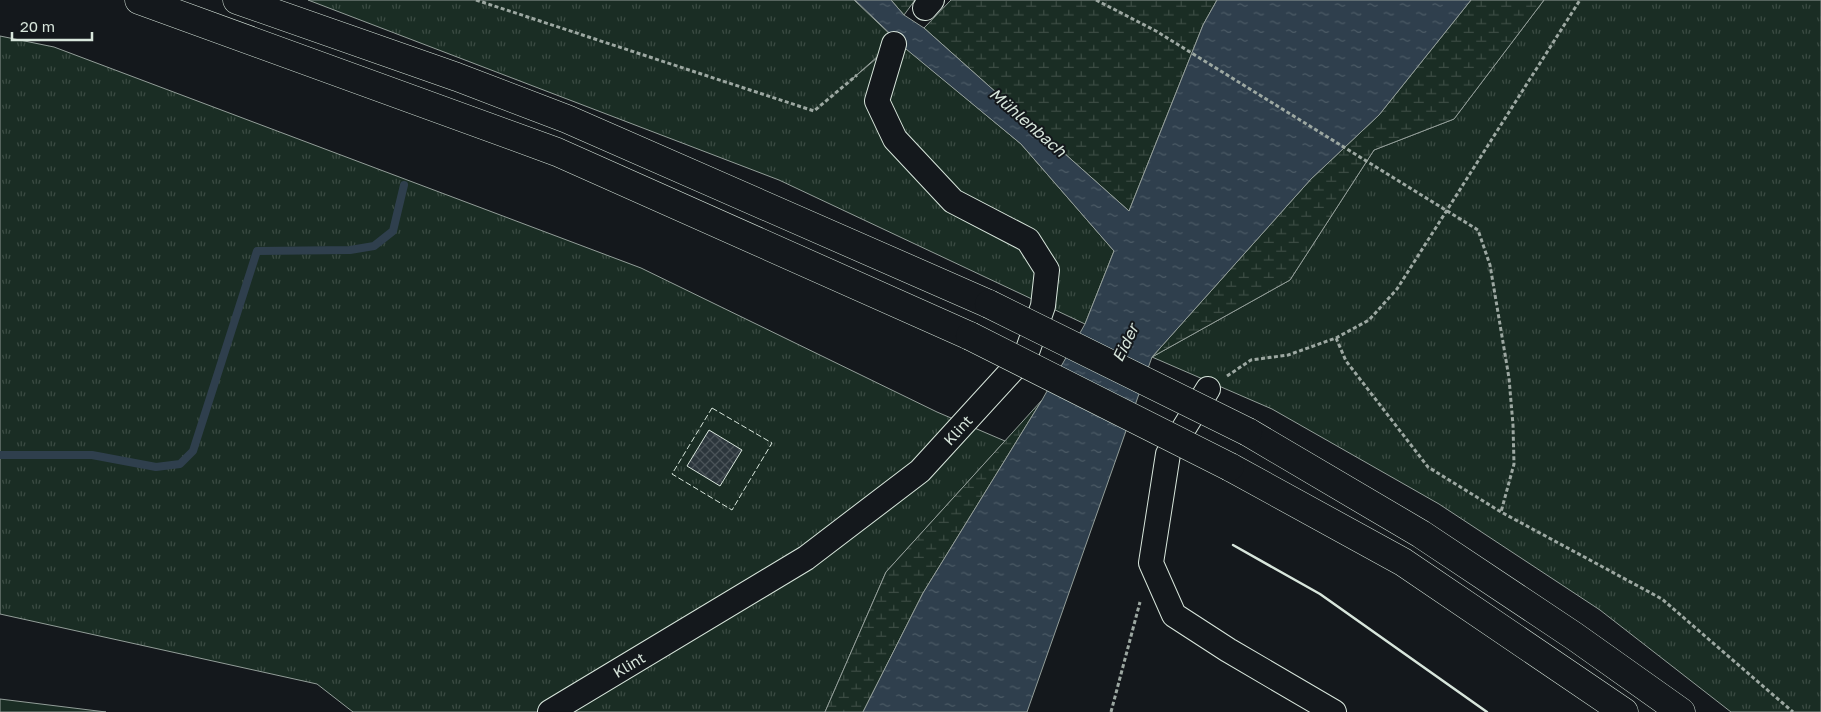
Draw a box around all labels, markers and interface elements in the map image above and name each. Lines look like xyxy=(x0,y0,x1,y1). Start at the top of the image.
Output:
scale bar xyxy=(12,10,92,42)
text: 20 m xyxy=(20,17,55,35)
water label: Mühlenbach xyxy=(986,83,1071,161)
water label: Eider xyxy=(1107,318,1144,365)
street label: Klint xyxy=(940,411,976,448)
street label: Klint xyxy=(610,648,648,681)

